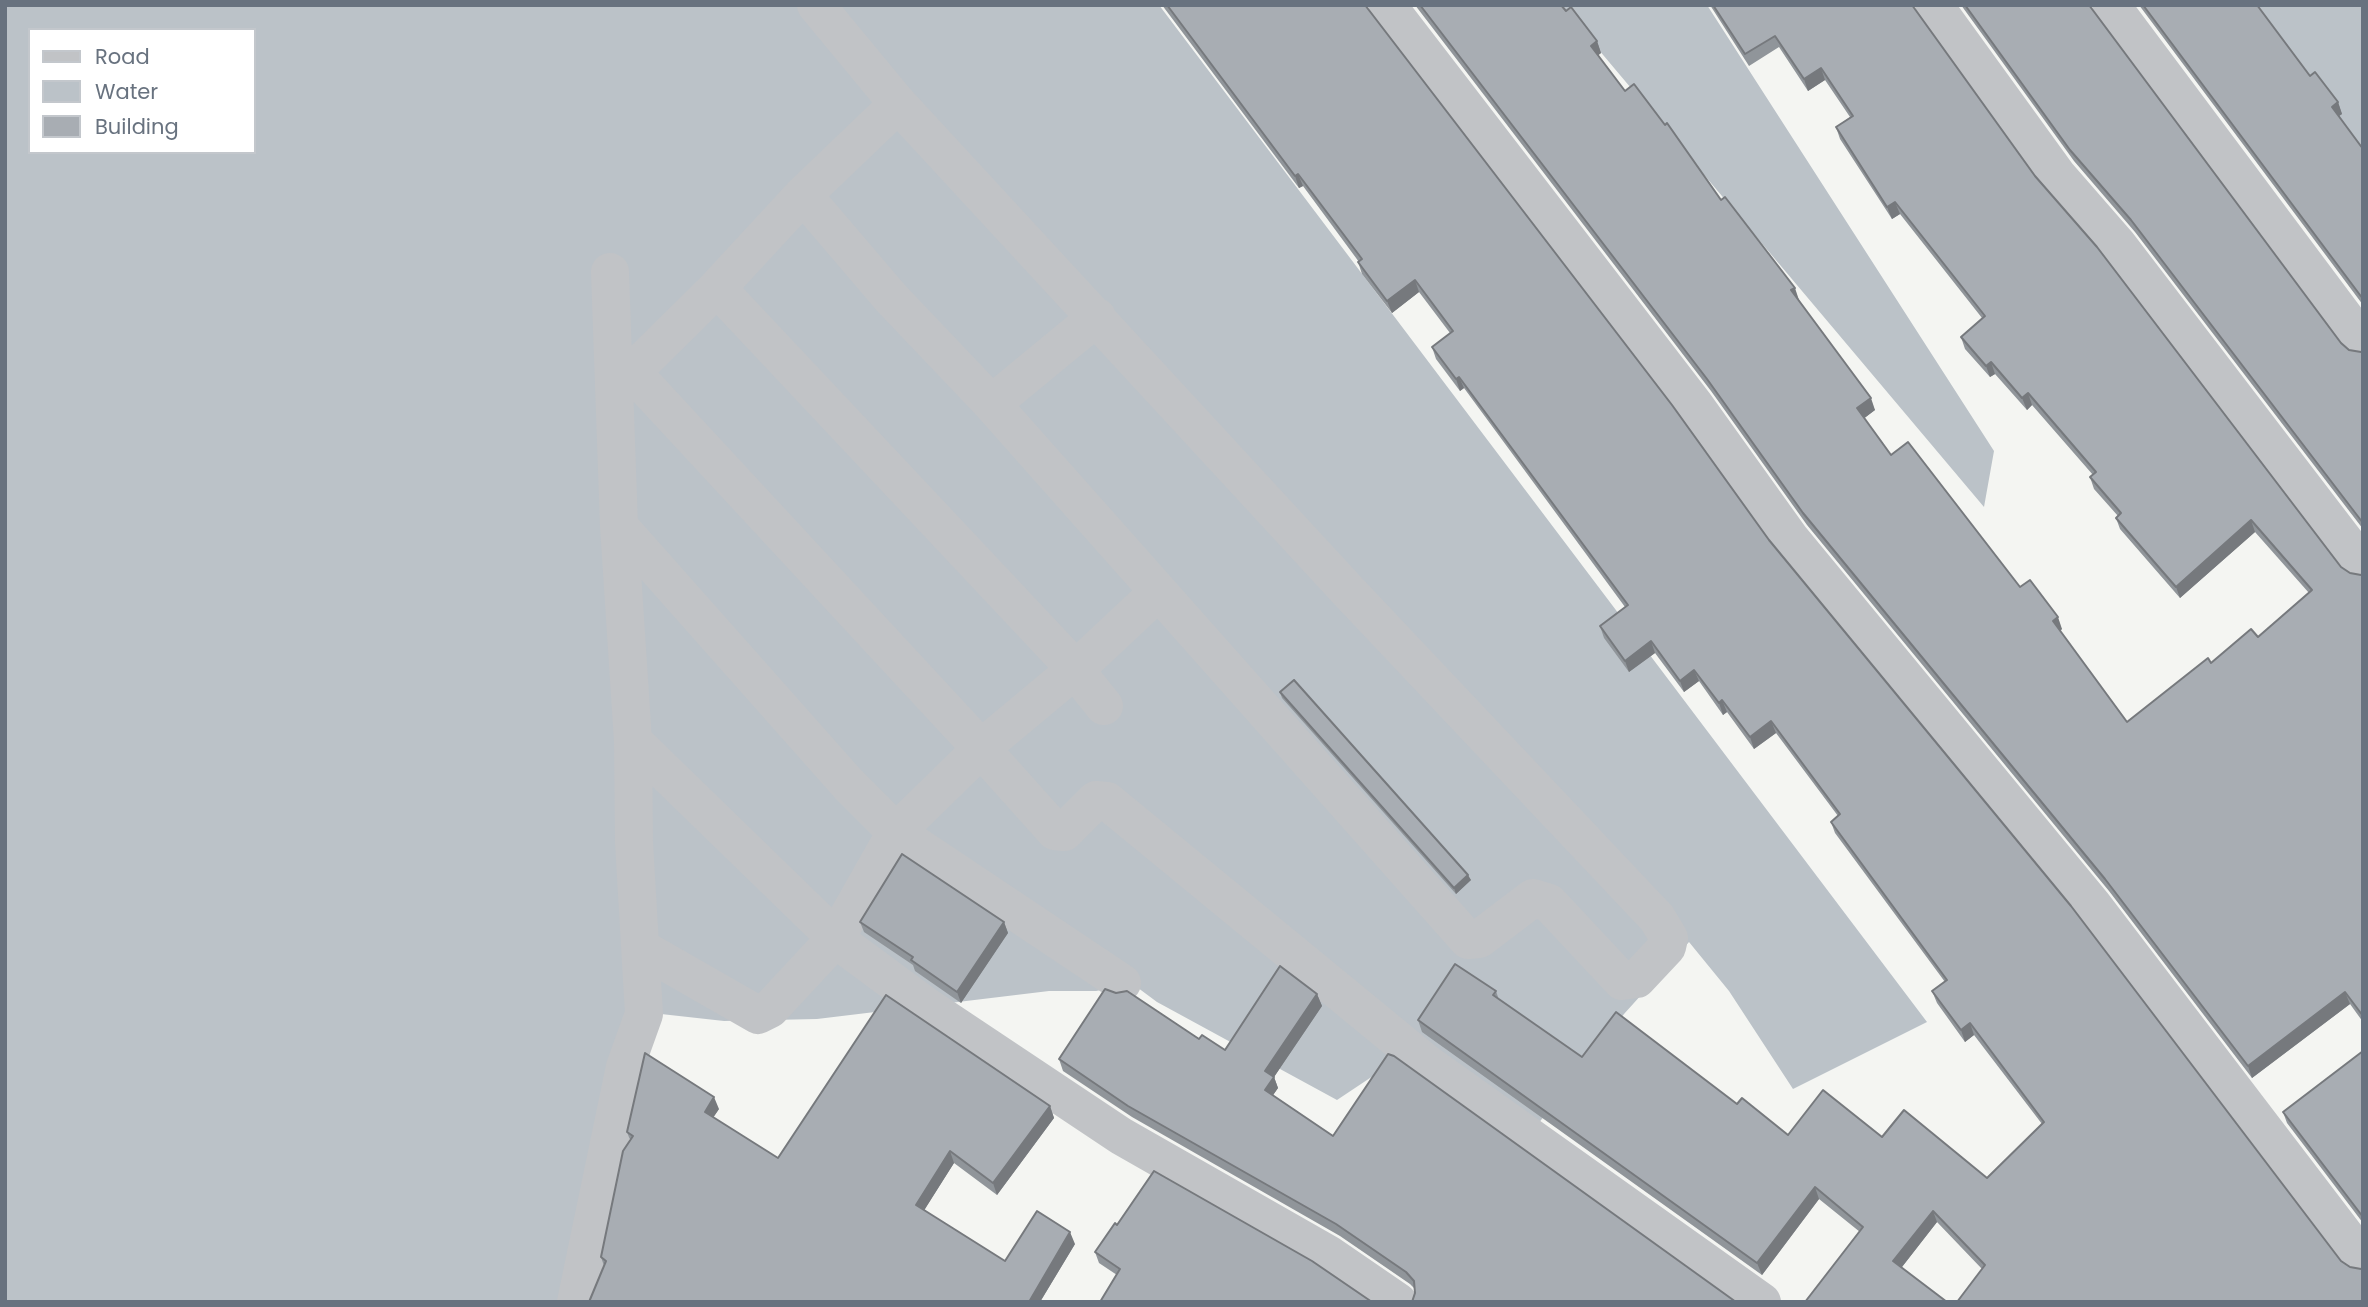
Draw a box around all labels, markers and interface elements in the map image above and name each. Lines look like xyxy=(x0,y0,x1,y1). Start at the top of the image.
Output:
legend xyxy=(28,28,256,154)
text: Road xyxy=(95,42,150,71)
text: Water xyxy=(95,77,158,106)
text: Building xyxy=(95,112,179,141)

